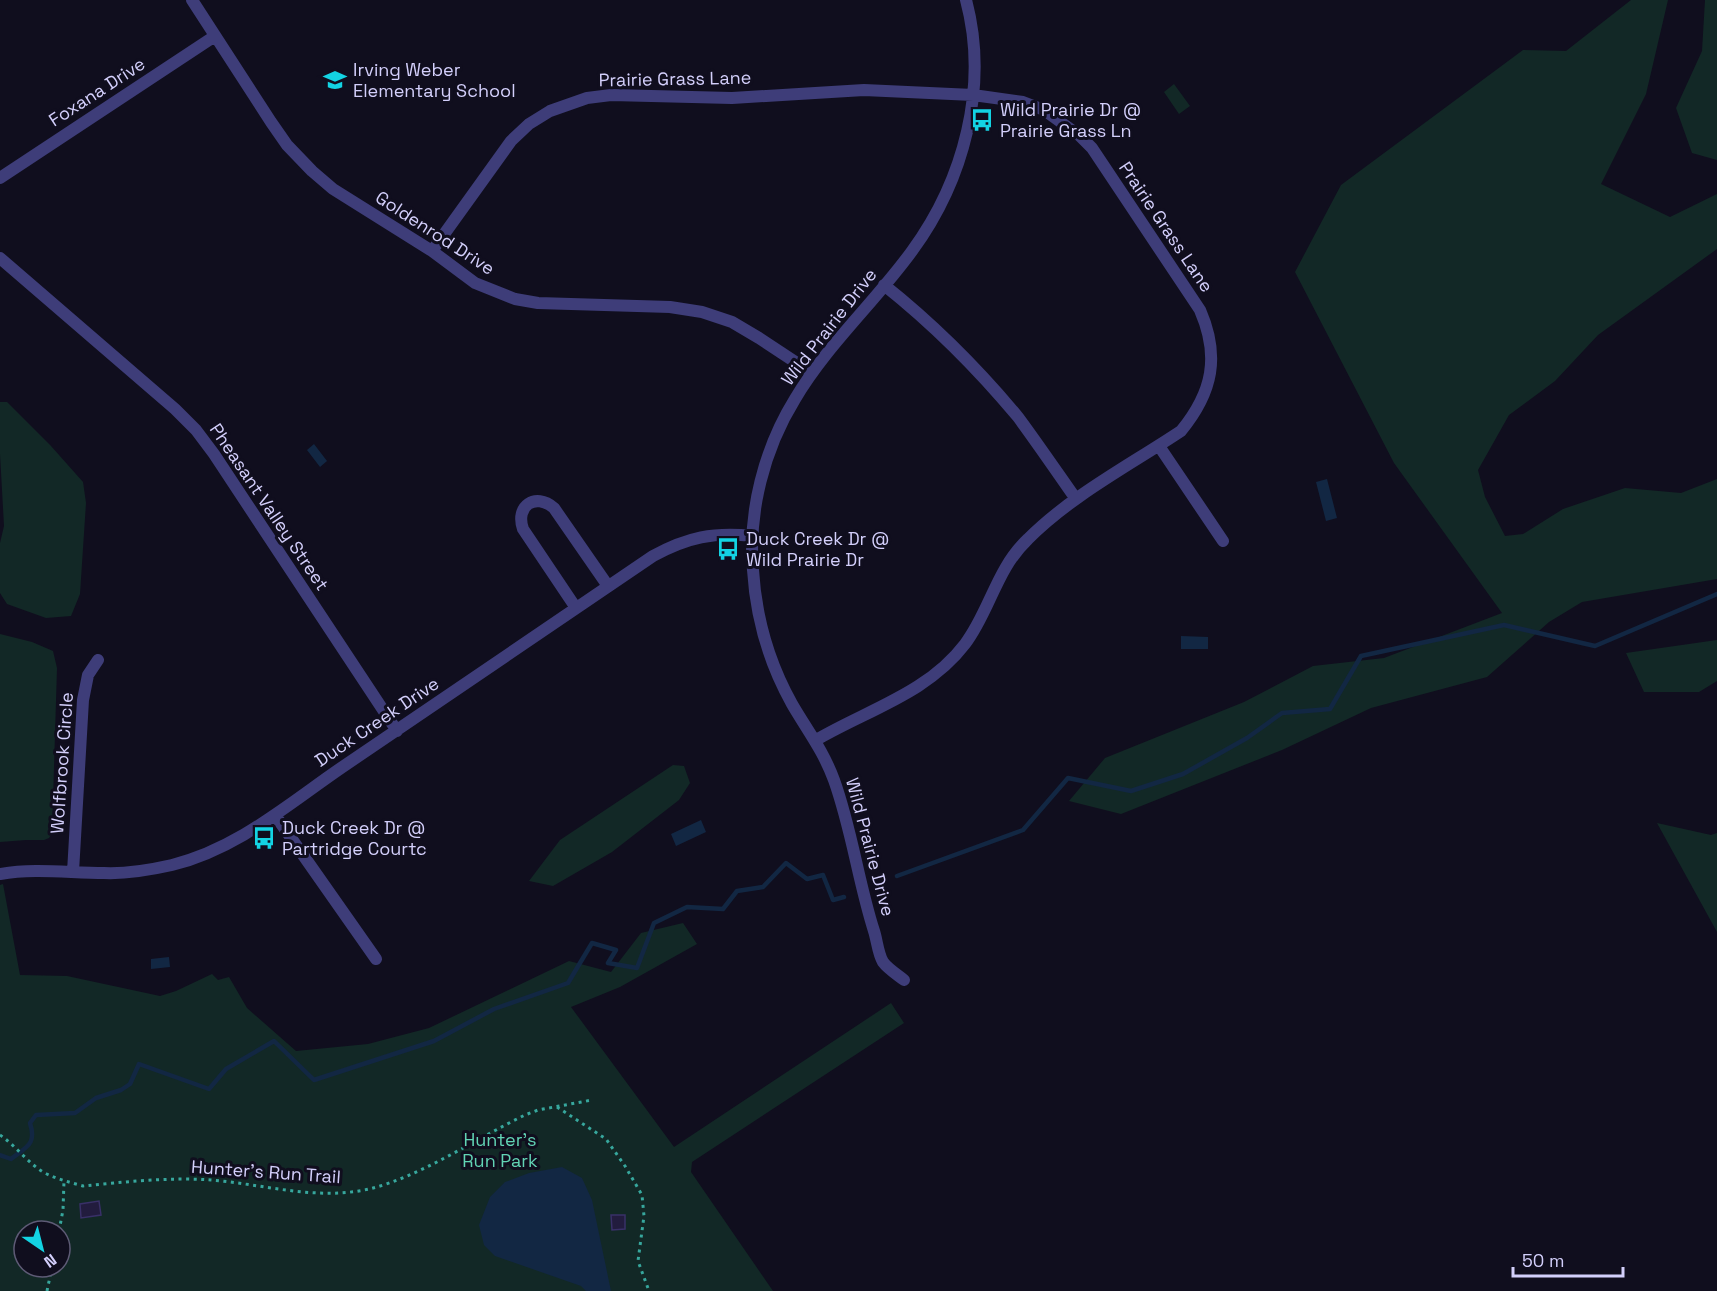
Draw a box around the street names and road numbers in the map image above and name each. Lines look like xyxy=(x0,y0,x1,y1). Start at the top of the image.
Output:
street label: Foxana Drive xyxy=(44,52,149,131)
street label: Prairie Grass Lane xyxy=(598,66,752,91)
street label: Prairie Grass Lane xyxy=(1114,157,1219,296)
street label: Goldenrod Drive xyxy=(371,185,499,280)
street label: Wild Prairie Drive xyxy=(776,263,882,390)
street label: Pheasant Valley Street xyxy=(205,419,334,595)
street label: Duck Creek Drive xyxy=(310,672,443,772)
street label: Wolfbrook Circle xyxy=(45,691,78,835)
street label: Wild Prairie Drive xyxy=(841,775,900,919)
street label: Hunter's Run Trail xyxy=(190,1155,342,1188)

